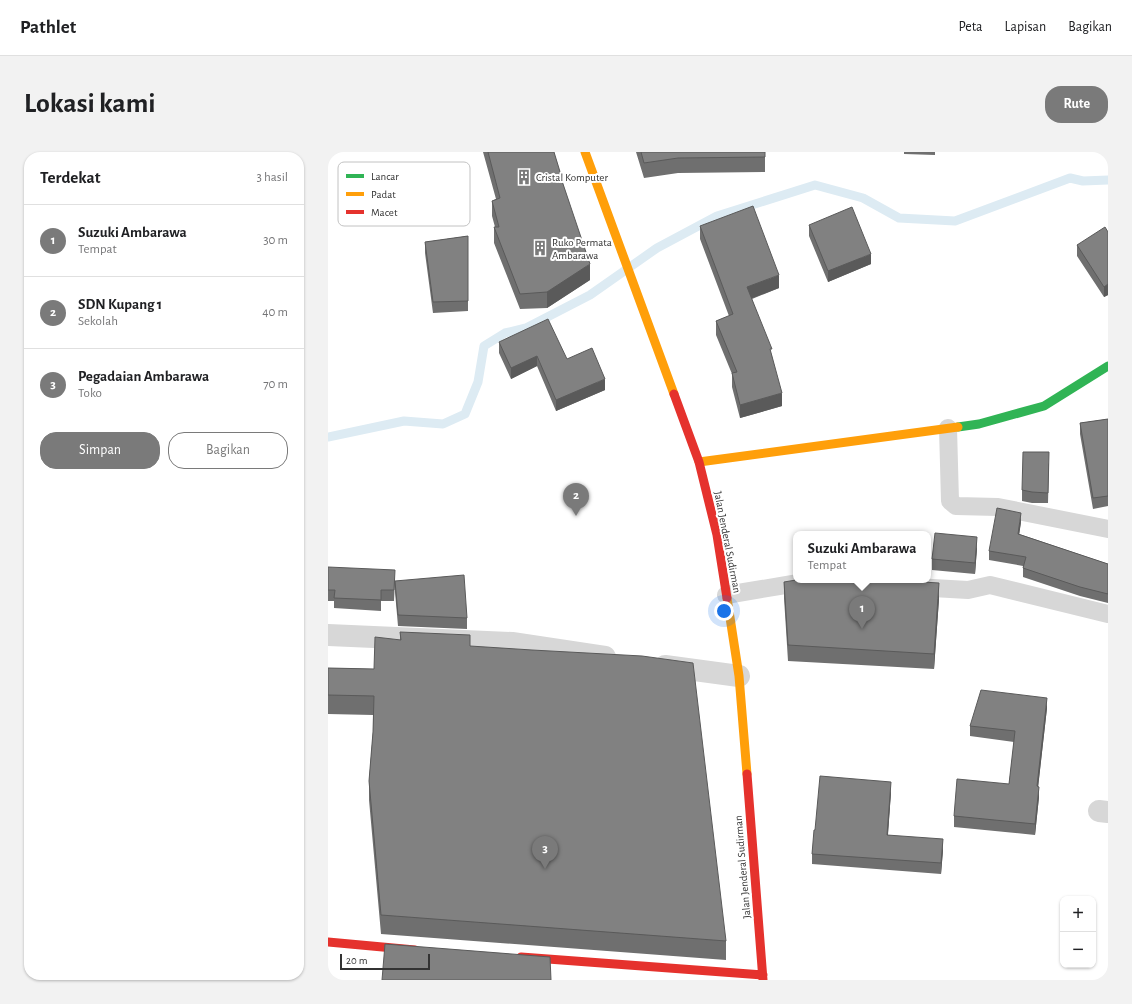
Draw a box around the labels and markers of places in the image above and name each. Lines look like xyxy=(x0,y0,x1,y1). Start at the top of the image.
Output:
building icon: Cristal Komputer xyxy=(515,168,533,186)
place label: Cristal Komputer xyxy=(536,172,608,183)
place label: Ruko Permata Ambarawa xyxy=(552,237,612,261)
building icon: Ruko Permata Ambarawa xyxy=(531,239,549,257)
pin: 2 xyxy=(563,483,589,516)
pin: 1 xyxy=(849,596,875,629)
pin: 3 xyxy=(532,836,558,869)

